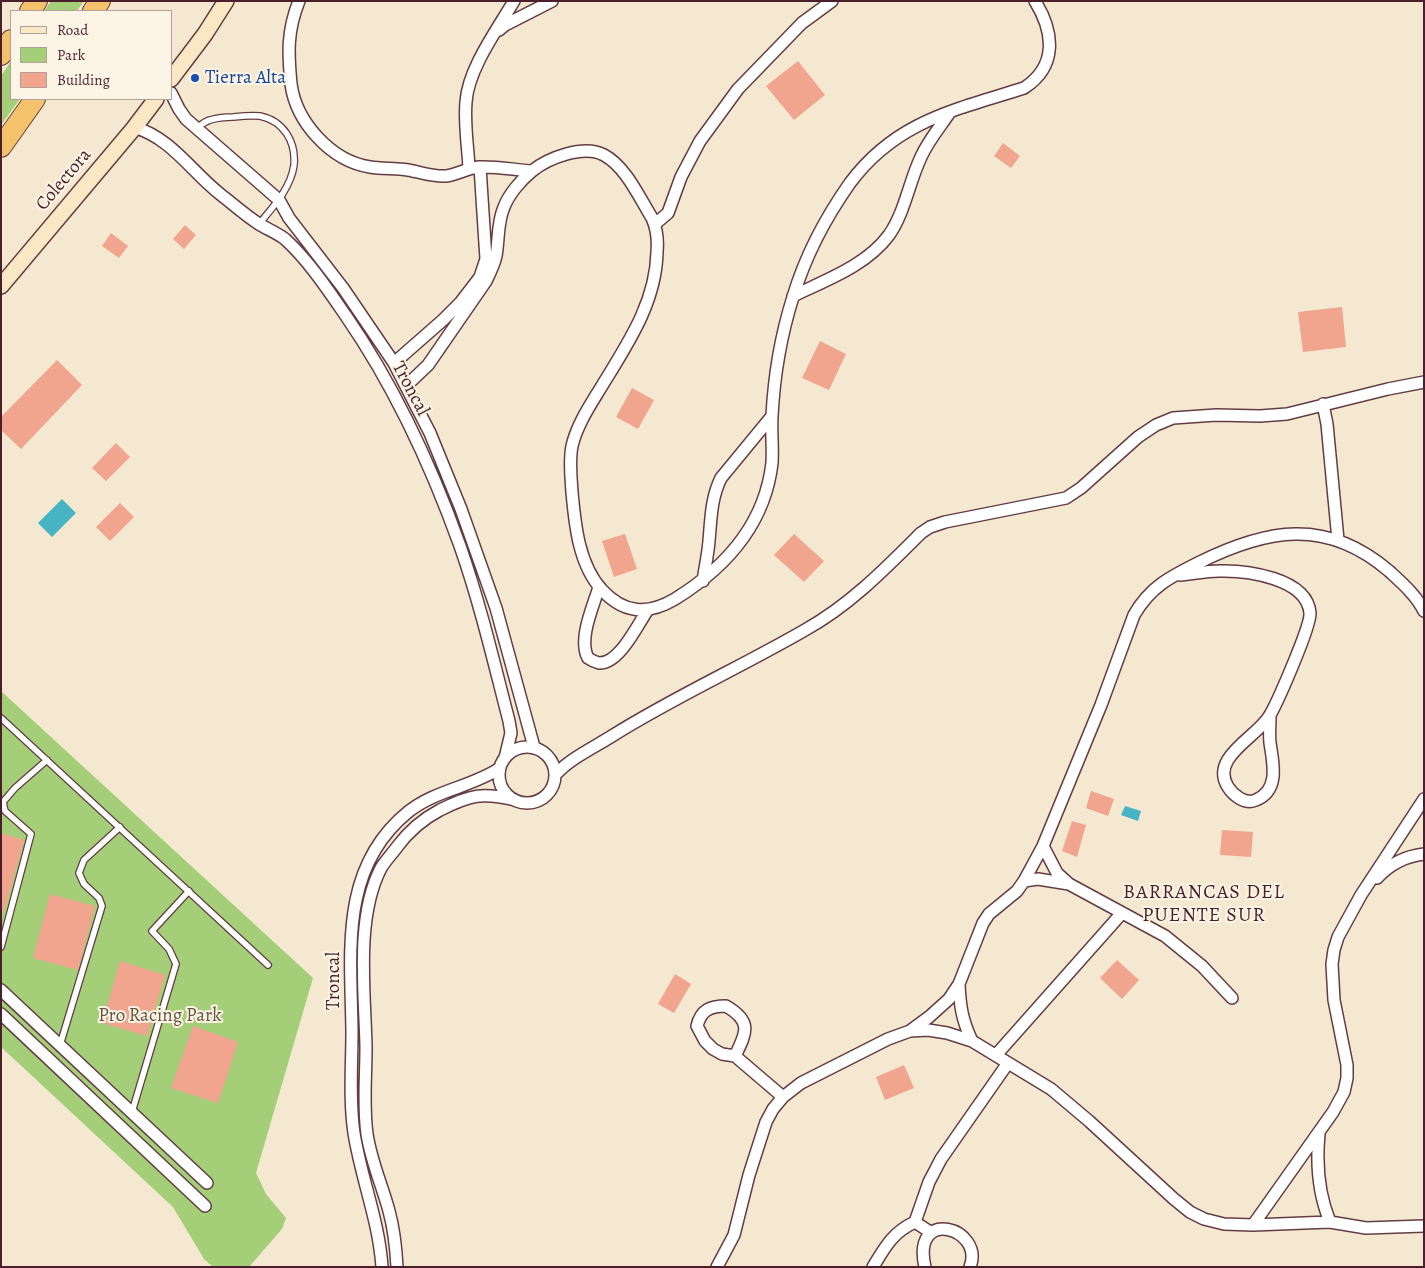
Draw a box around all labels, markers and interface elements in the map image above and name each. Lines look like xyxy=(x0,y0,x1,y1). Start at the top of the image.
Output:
legend xyxy=(10,10,172,100)
text: Road xyxy=(57,20,88,40)
text: Park xyxy=(57,45,85,65)
place label: Tierra Alta xyxy=(205,67,286,89)
text: Building xyxy=(57,70,110,90)
marker: Tierra Alta xyxy=(189,72,201,84)
street label: Colectora xyxy=(32,144,96,216)
street label: Troncal xyxy=(386,358,434,420)
district label: BARRANCAS DEL PUENTE SUR xyxy=(1121,881,1287,928)
street label: Troncal xyxy=(323,952,345,1010)
park label: Pro Racing Park xyxy=(98,1005,222,1027)

